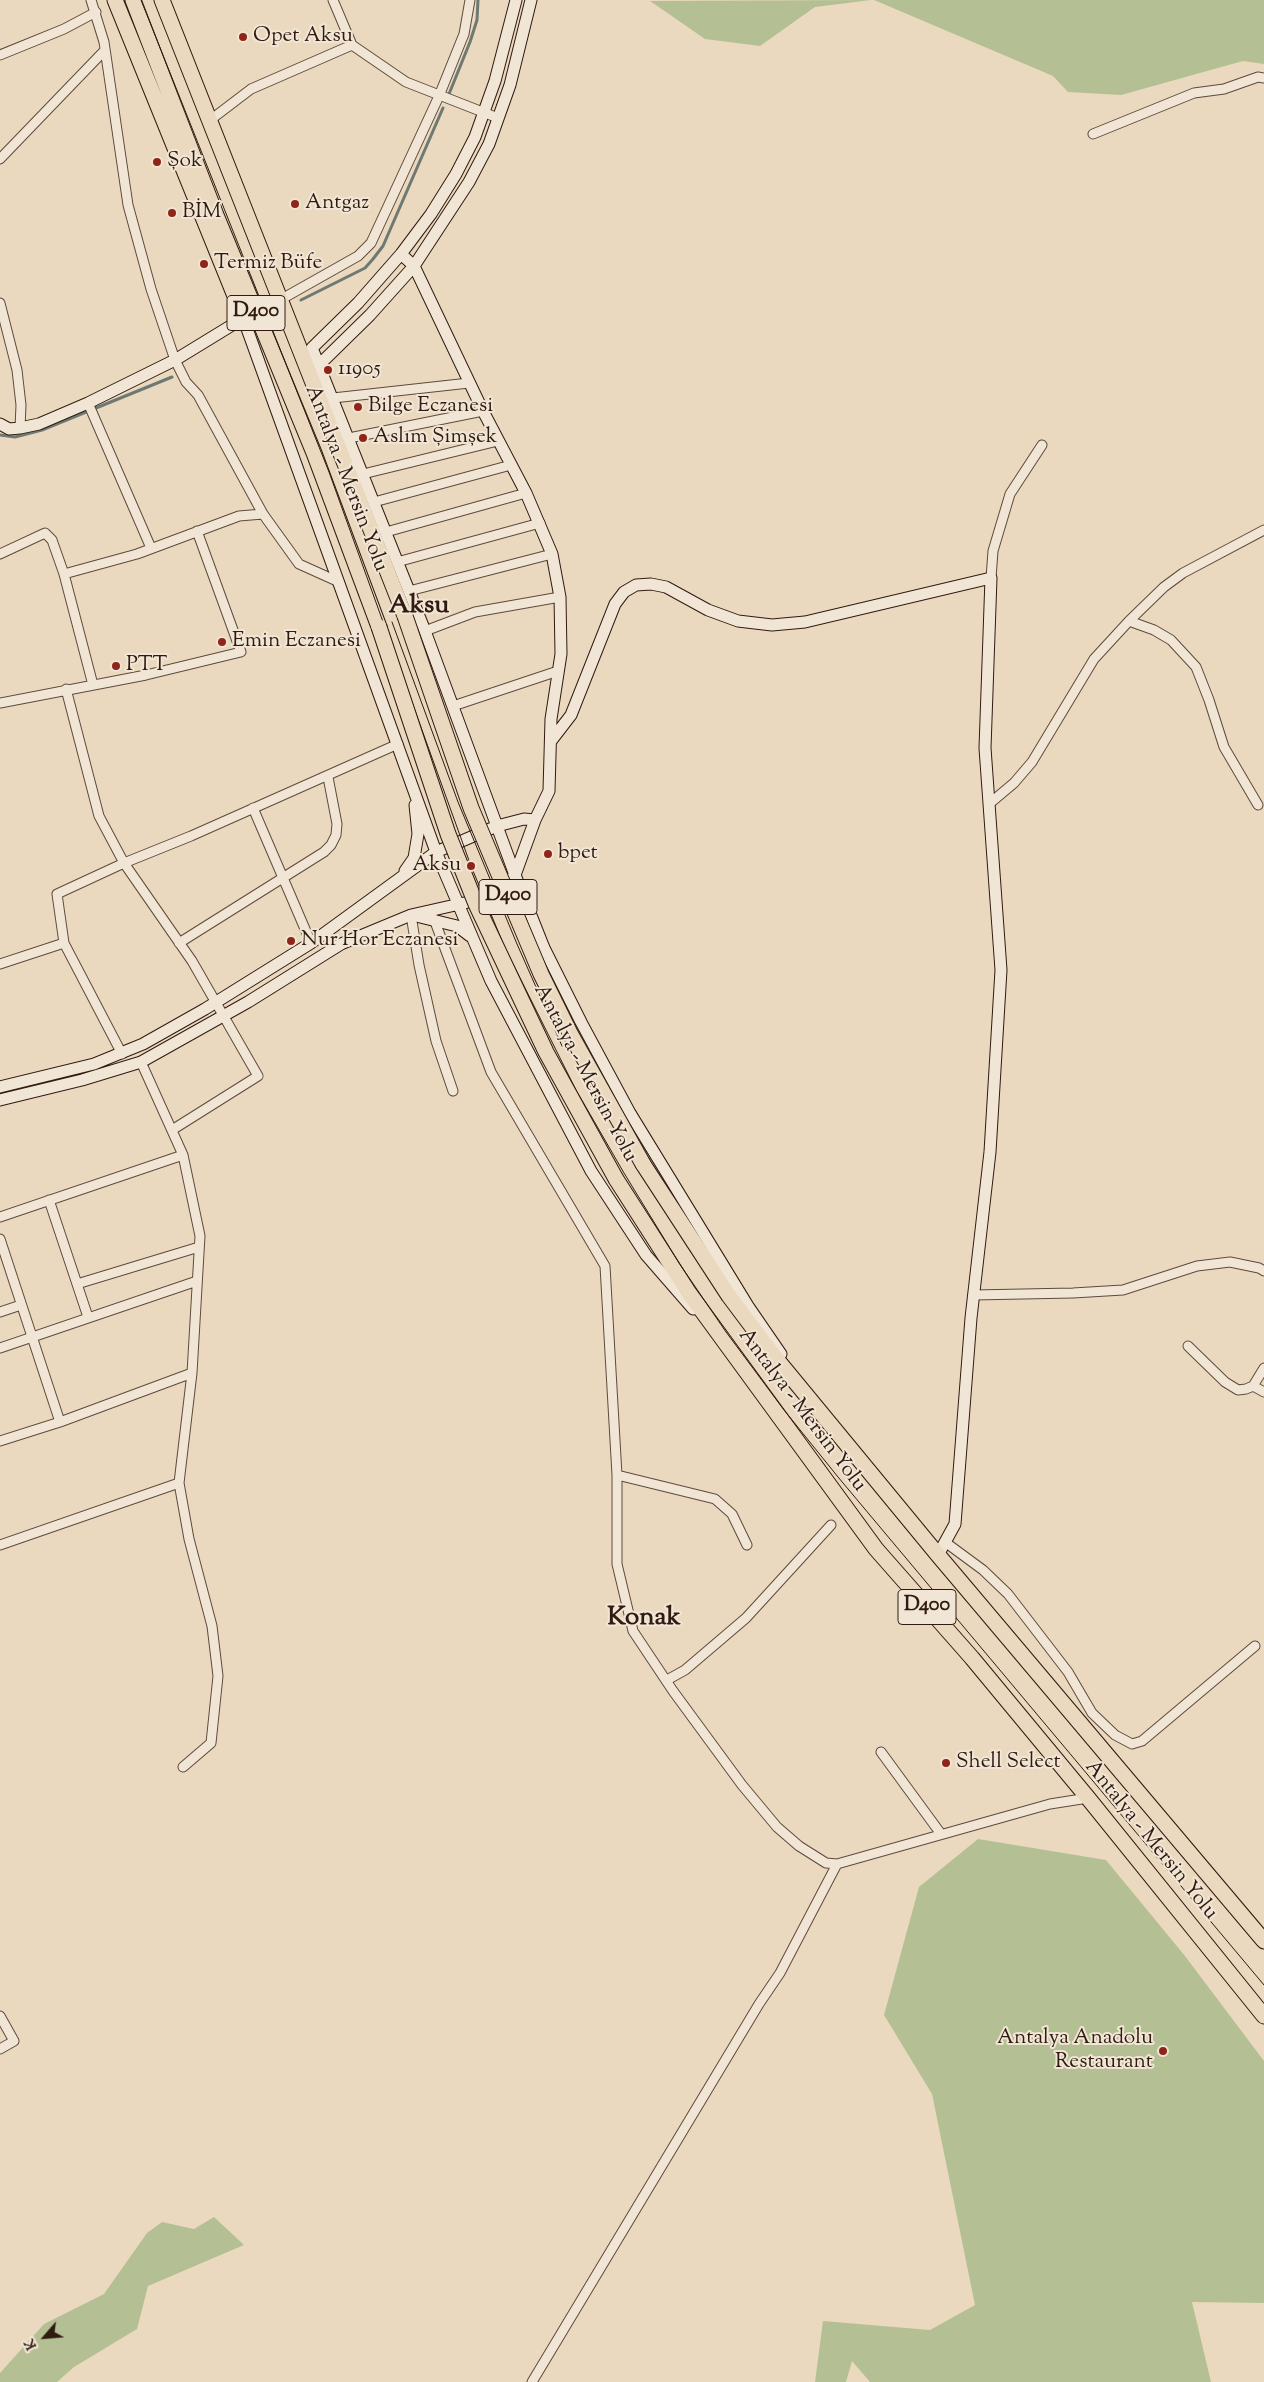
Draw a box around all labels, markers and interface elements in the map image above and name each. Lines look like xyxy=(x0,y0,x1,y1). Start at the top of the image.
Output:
place label: Opet Aksu xyxy=(253,24,353,50)
marker: Opet Aksu xyxy=(237,31,249,43)
place label: Şok xyxy=(167,149,202,175)
marker: Şok xyxy=(151,156,163,168)
place label: Antgaz xyxy=(305,191,369,217)
marker: Antgaz xyxy=(289,198,301,210)
place label: BİM xyxy=(182,200,221,226)
marker: BİM xyxy=(166,207,178,219)
place label: Termiz Büfe xyxy=(214,251,322,277)
marker: Termiz Büfe xyxy=(198,258,210,270)
road number: D400 xyxy=(227,296,285,330)
place label: 11905 xyxy=(338,357,381,383)
marker: 11905 xyxy=(322,364,334,376)
street label: Antalya - Mersin Yolu xyxy=(298,382,392,576)
place label: Bilge Eczanesi xyxy=(368,394,493,420)
marker: Bilge Eczanesi xyxy=(352,401,364,413)
place label: Aslım Şimşek xyxy=(373,425,497,451)
marker: Aslım Şimşek xyxy=(357,432,369,444)
district label: Aksu xyxy=(389,592,449,624)
place label: Emin Eczanesi xyxy=(232,629,361,655)
marker: Emin Eczanesi xyxy=(216,636,228,648)
place label: PTT xyxy=(126,653,167,679)
marker: PTT xyxy=(110,660,122,672)
place label: bpet xyxy=(558,841,598,867)
marker: bpet xyxy=(542,848,554,860)
place label: Aksu xyxy=(412,853,461,879)
marker: Aksu xyxy=(465,860,477,872)
road number: D400 xyxy=(479,880,537,914)
place label: Nur Hor Eczanesi xyxy=(301,928,459,954)
marker: Nur Hor Eczanesi xyxy=(285,935,297,947)
street label: Antalya - Mersin Yolu xyxy=(526,981,642,1167)
street label: Antalya - Mersin Yolu xyxy=(731,1324,871,1498)
road number: D400 xyxy=(898,1590,956,1624)
district label: Konak xyxy=(607,1604,681,1636)
place label: Shell Select xyxy=(956,1750,1061,1776)
street label: Antalya - Mersin Yolu xyxy=(1078,1756,1222,1926)
marker: Shell Select xyxy=(940,1757,952,1769)
place label: Antalya Anadolu Restaurant xyxy=(997,2026,1153,2076)
marker: Antalya Anadolu Restaurant xyxy=(1157,2045,1169,2057)
north arrow xyxy=(20,2312,70,2362)
text: K xyxy=(20,2335,43,2353)

